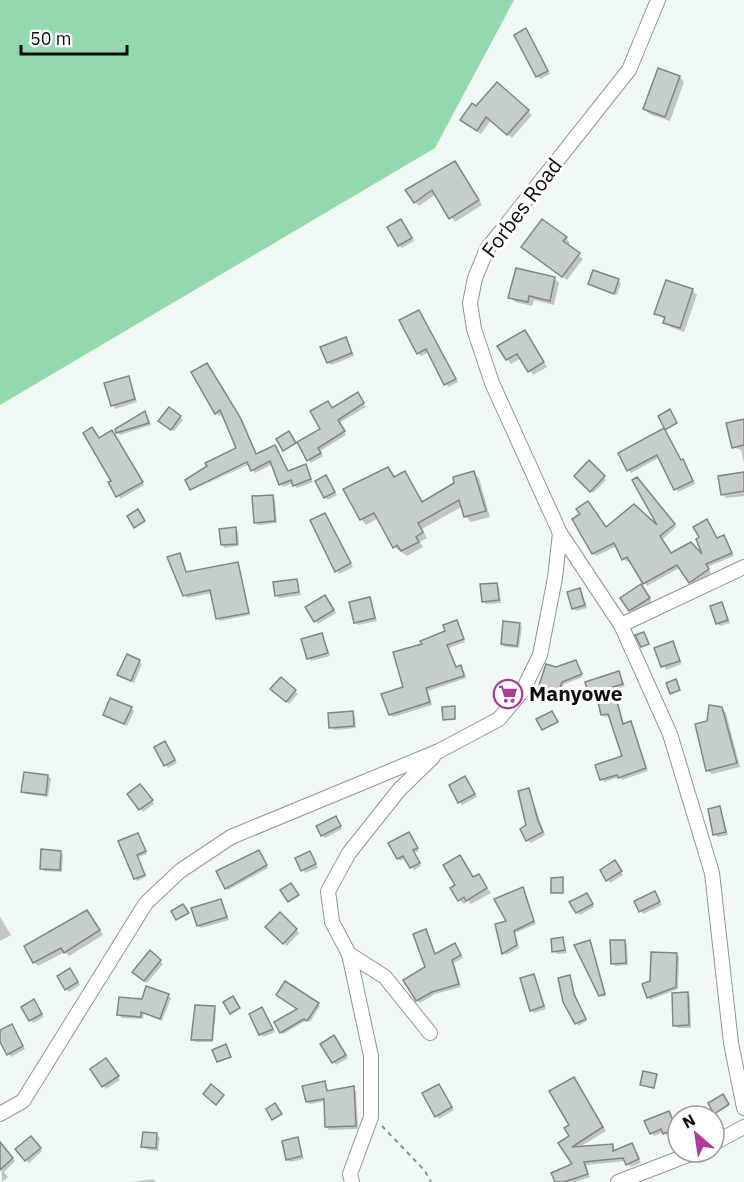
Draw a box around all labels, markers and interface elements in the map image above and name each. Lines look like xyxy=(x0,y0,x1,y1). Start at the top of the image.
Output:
scale bar xyxy=(21,18,128,56)
text: 50 m xyxy=(30,27,72,50)
street label: Forbes Road xyxy=(475,152,568,263)
supermarket icon: Manyowe xyxy=(492,678,524,710)
place label: Manyowe xyxy=(529,679,623,707)
north arrow xyxy=(666,1104,726,1164)
text: N xyxy=(679,1109,699,1132)

